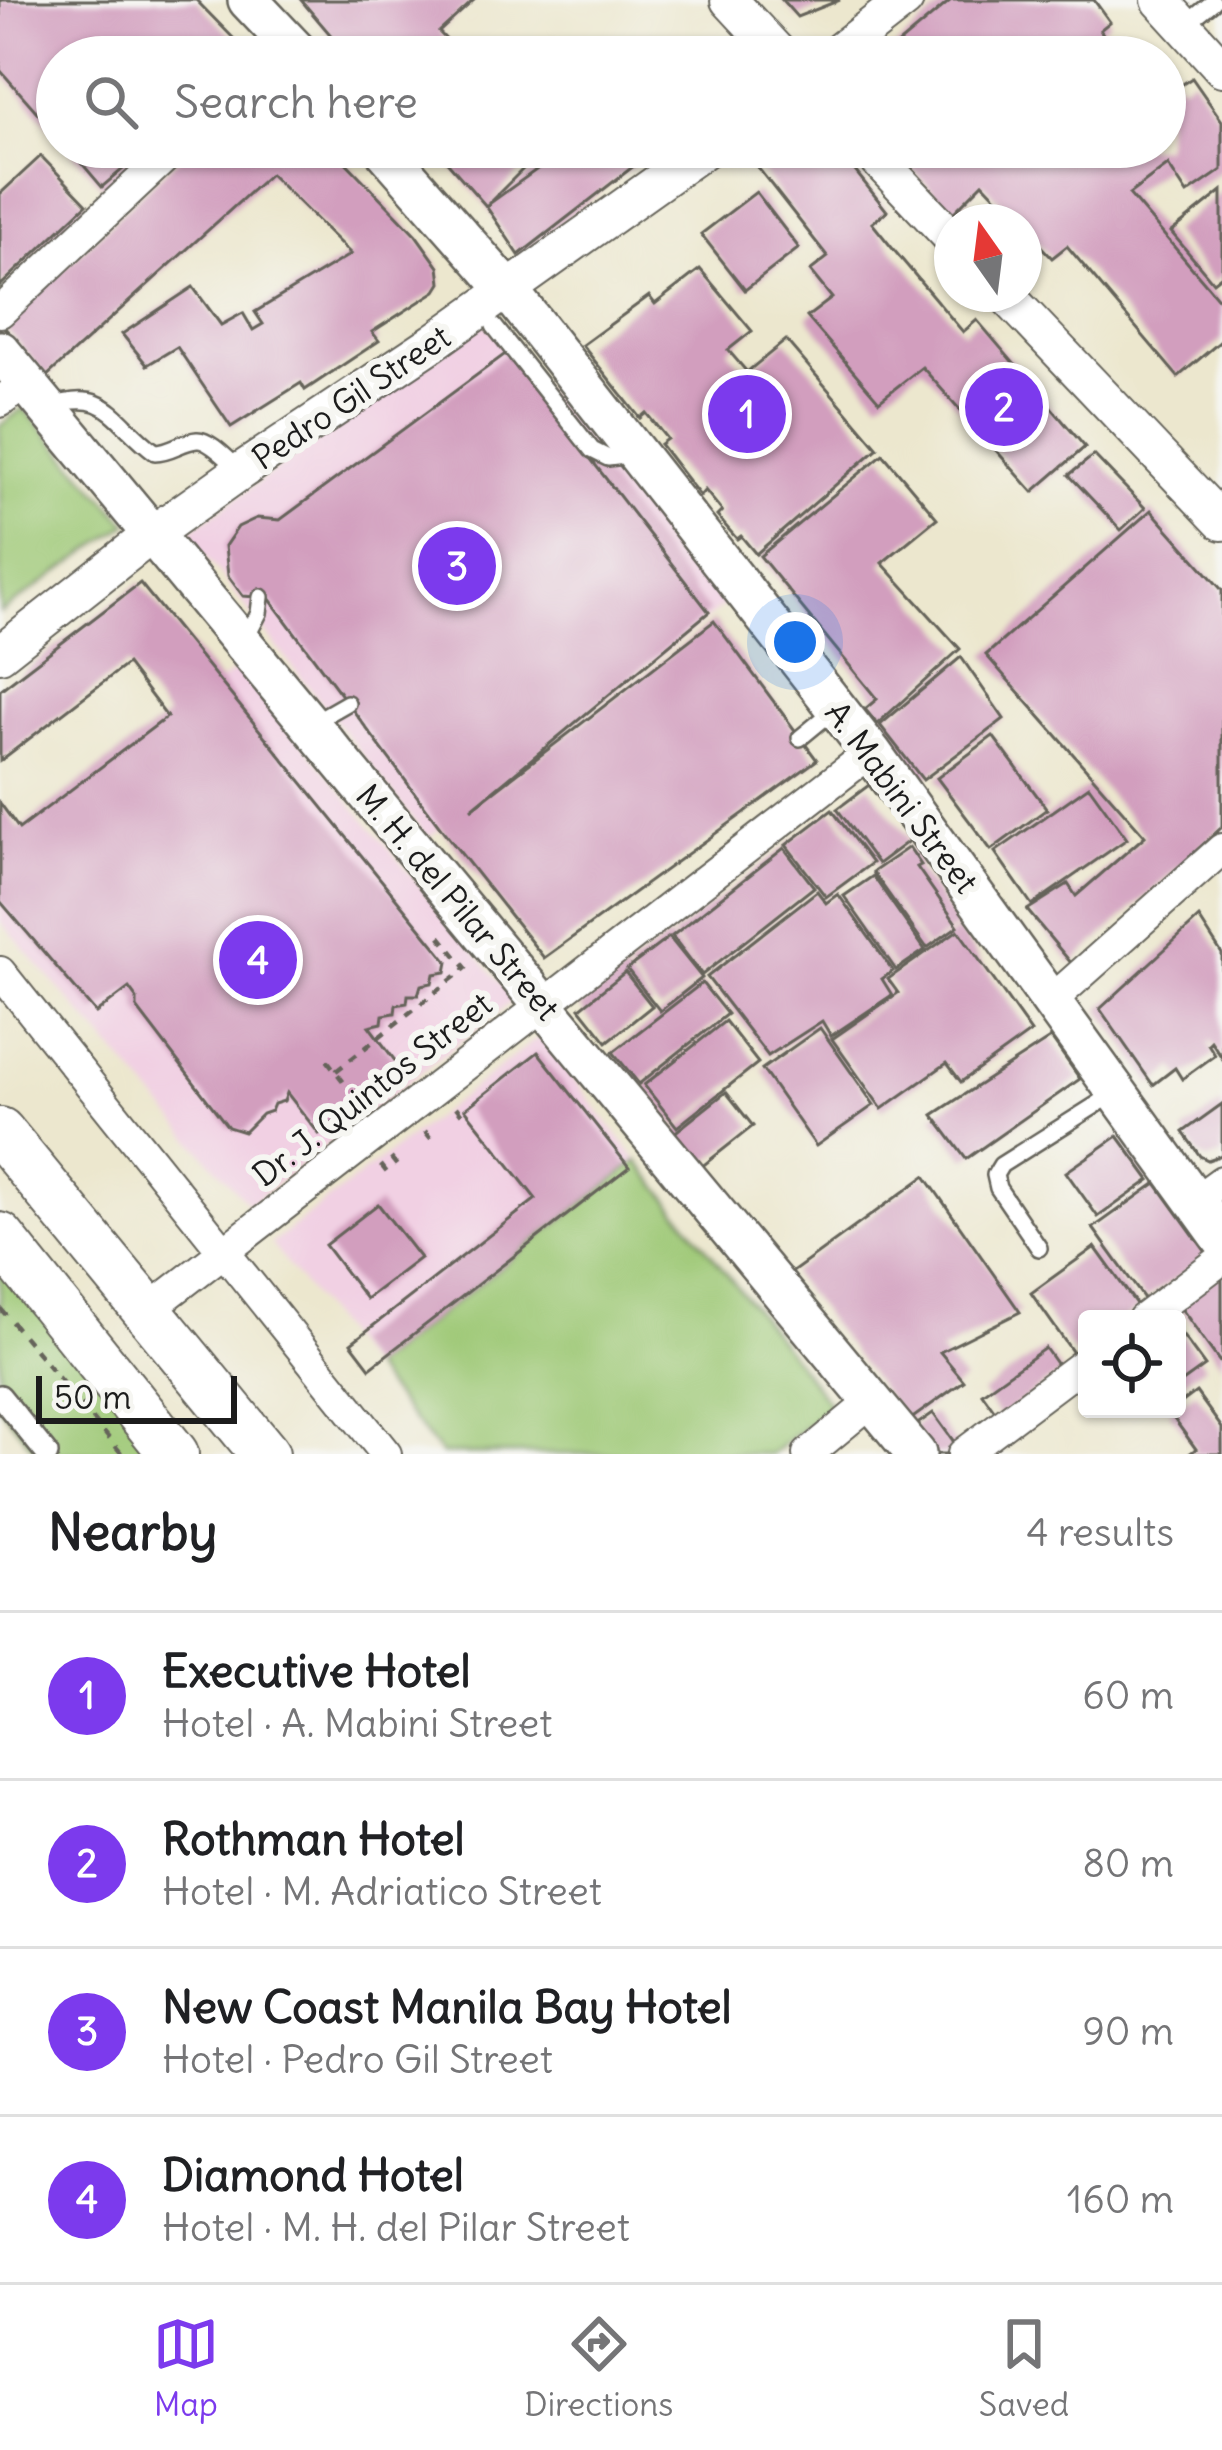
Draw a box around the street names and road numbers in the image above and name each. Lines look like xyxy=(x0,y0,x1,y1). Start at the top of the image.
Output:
street label: Pedro Gil Street xyxy=(244,315,458,479)
street label: A. Mabini Street xyxy=(816,693,988,901)
street label: M. H. del Pilar Street xyxy=(347,776,569,1028)
street label: Dr. J. Quintos Street xyxy=(244,983,500,1195)

